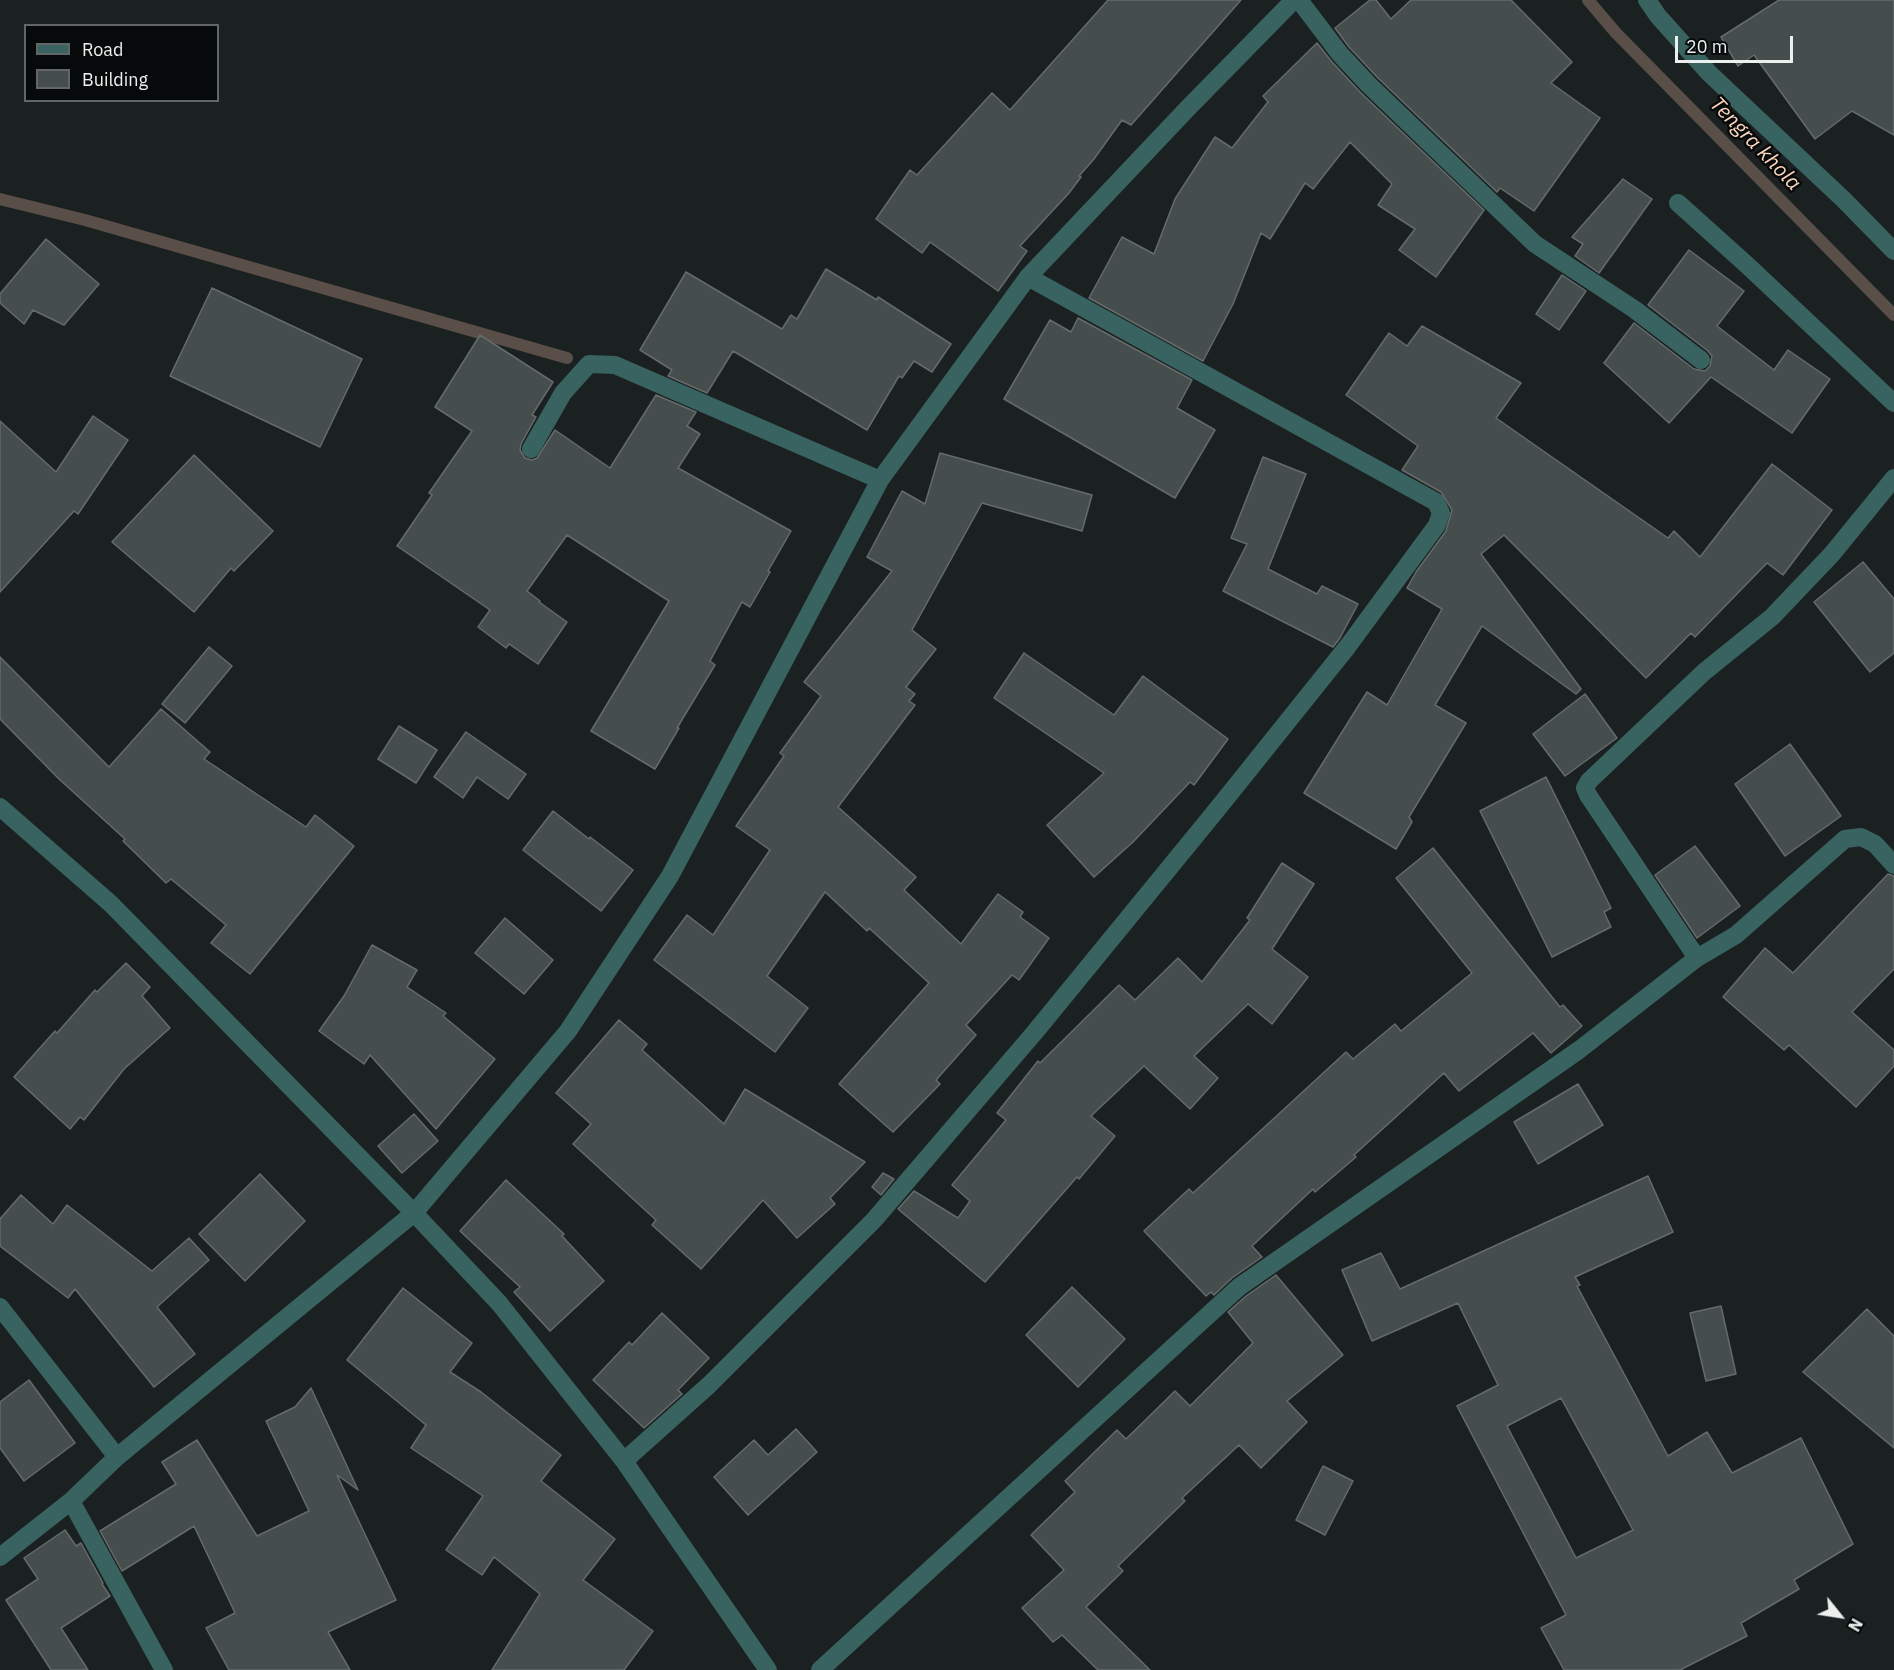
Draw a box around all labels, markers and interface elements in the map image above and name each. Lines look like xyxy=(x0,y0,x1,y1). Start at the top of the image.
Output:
legend xyxy=(24,24,219,102)
scale bar xyxy=(1678,24,1796,62)
text: 20 m xyxy=(1686,35,1728,58)
text: Road xyxy=(82,38,123,61)
text: Building xyxy=(82,68,148,91)
water label: Tengra khola xyxy=(1704,92,1806,196)
north arrow xyxy=(1810,1586,1870,1646)
text: N xyxy=(1844,1615,1867,1635)

